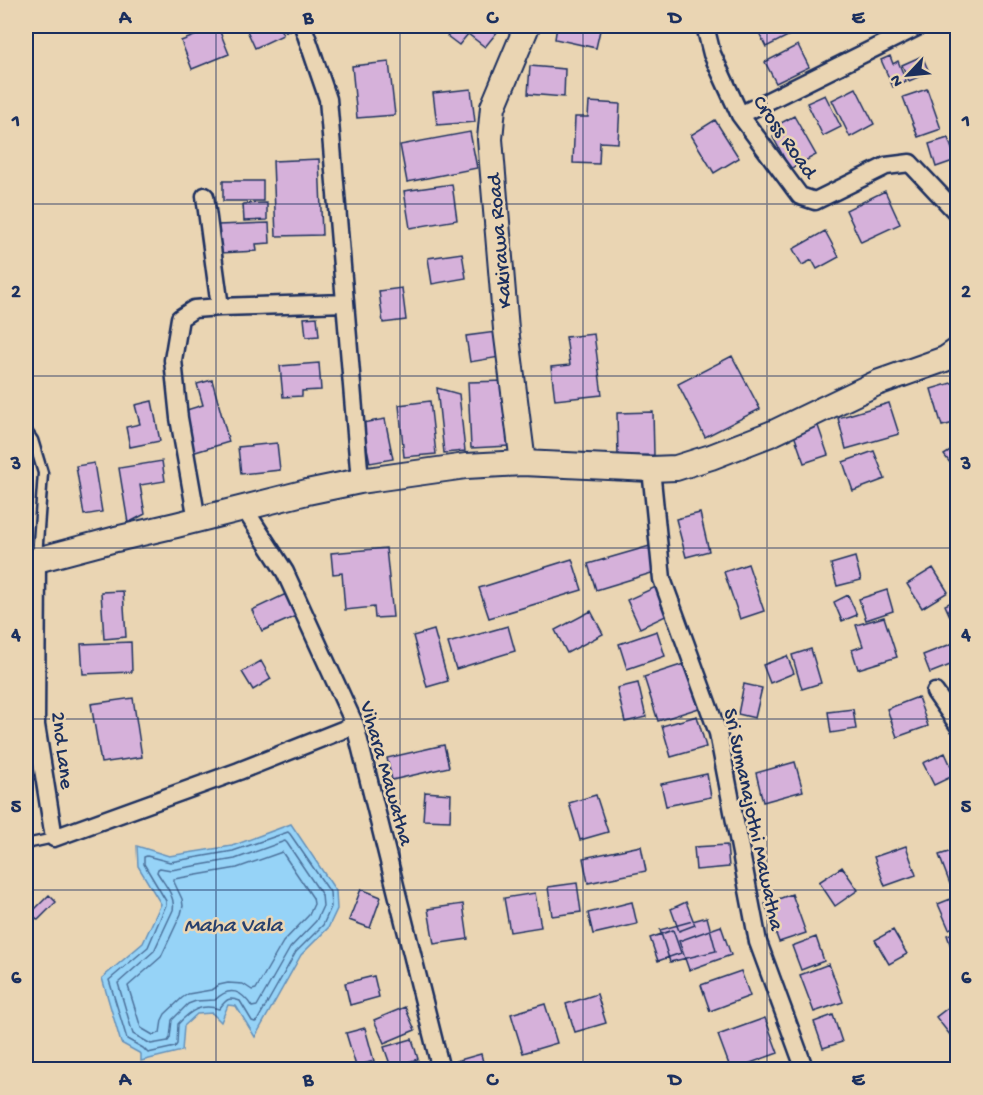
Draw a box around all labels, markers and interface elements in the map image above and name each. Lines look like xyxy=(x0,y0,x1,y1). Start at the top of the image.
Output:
text: A xyxy=(118,8,133,31)
text: B xyxy=(302,8,314,31)
text: C xyxy=(486,8,500,31)
text: D xyxy=(666,8,682,31)
text: E xyxy=(852,8,866,31)
north arrow xyxy=(878,45,938,105)
text: N xyxy=(887,71,908,89)
street label: Cross Road xyxy=(745,92,822,186)
text: 1 xyxy=(11,111,20,134)
text: 1 xyxy=(961,111,970,134)
street label: Kakirawa Road xyxy=(483,171,520,309)
text: 2 xyxy=(11,282,21,305)
text: 2 xyxy=(961,282,971,305)
text: 3 xyxy=(10,454,21,477)
text: 3 xyxy=(960,454,971,477)
text: 4 xyxy=(10,625,21,648)
text: 4 xyxy=(960,625,971,648)
street label: Vihara Mawatha xyxy=(352,698,418,850)
street label: Sri Sumanajothi Mawatha xyxy=(716,706,788,934)
street label: 2nd Lane xyxy=(43,710,78,792)
text: 5 xyxy=(11,797,22,820)
text: 5 xyxy=(961,797,972,820)
water label: Maha Vala xyxy=(184,914,284,940)
text: 6 xyxy=(11,968,22,991)
text: 6 xyxy=(961,968,972,991)
text: A xyxy=(118,1070,133,1093)
text: B xyxy=(302,1070,314,1093)
text: C xyxy=(486,1070,500,1093)
text: D xyxy=(666,1070,682,1093)
text: E xyxy=(852,1070,866,1093)

